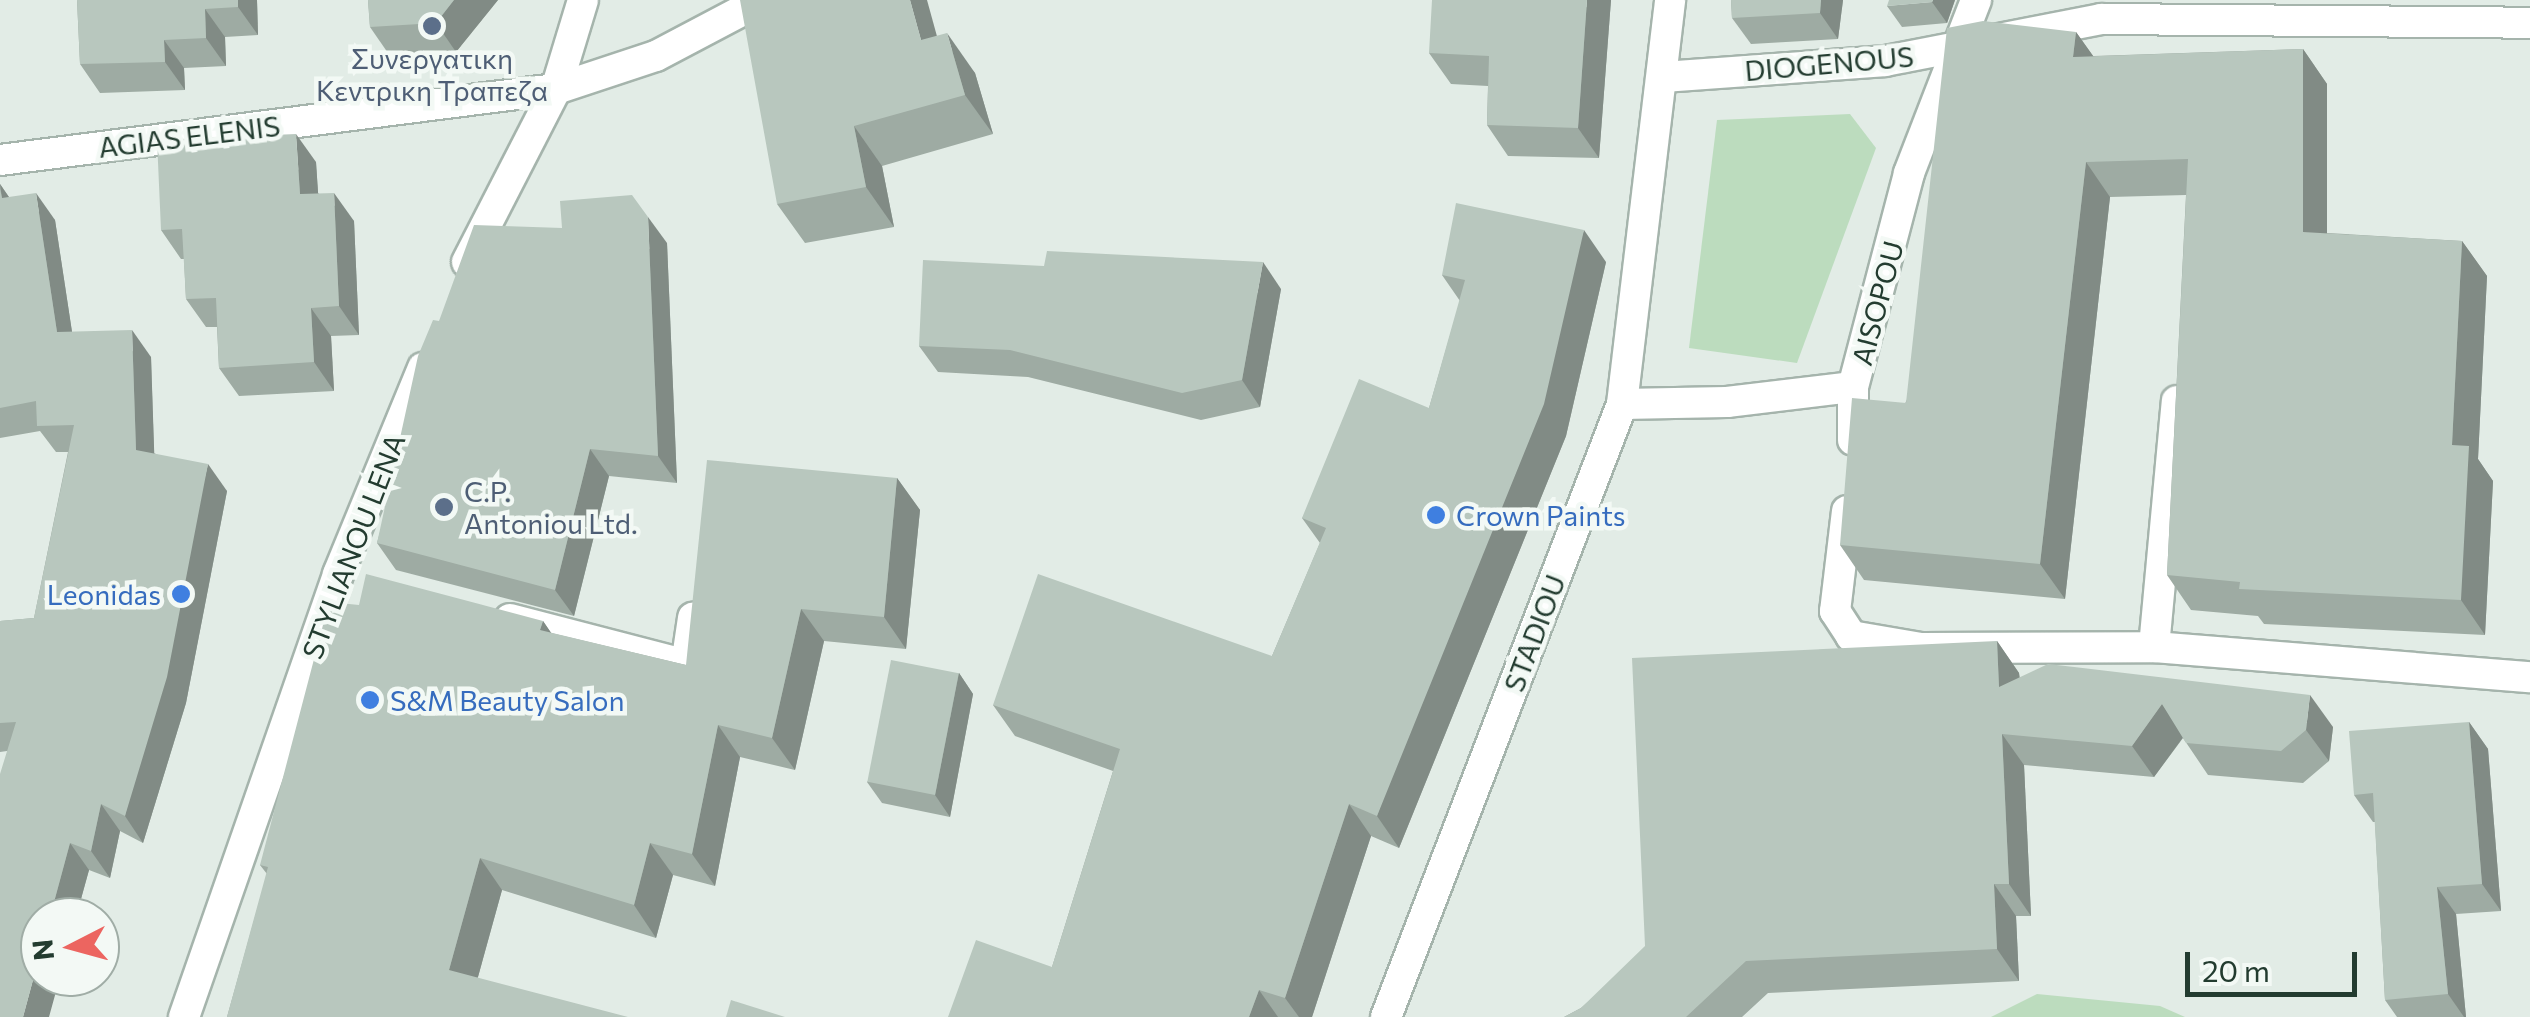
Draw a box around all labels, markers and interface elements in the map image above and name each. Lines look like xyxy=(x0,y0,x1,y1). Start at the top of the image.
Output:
marker: Συνεργατικη Κεντρικη Τραπεζα xyxy=(421,15,443,37)
street label: DIOGENOUS xyxy=(1743,39,1915,87)
place label: Συνεργατικη Κεντρικη Τραπεζα xyxy=(316,41,548,107)
street label: AGIAS ELENIS xyxy=(96,108,282,164)
street label: AISOPOU xyxy=(1844,237,1910,369)
street label: STYLIANOU LENA xyxy=(295,429,411,663)
place label: C.P. Antoniou Ltd. xyxy=(464,474,638,540)
marker: C.P. Antoniou Ltd. xyxy=(433,496,455,518)
place label: Crown Paints xyxy=(1456,498,1626,532)
marker: Crown Paints xyxy=(1425,504,1447,526)
street label: STADIOU xyxy=(1496,570,1572,696)
place label: Leonidas xyxy=(47,577,161,611)
marker: Leonidas xyxy=(170,583,192,605)
place label: S&M Beauty Salon xyxy=(390,683,625,717)
marker: S&M Beauty Salon xyxy=(359,689,381,711)
north arrow xyxy=(20,897,120,997)
scale bar xyxy=(2190,932,2362,994)
text: N xyxy=(24,938,60,962)
text: 20 m xyxy=(2202,951,2270,988)

